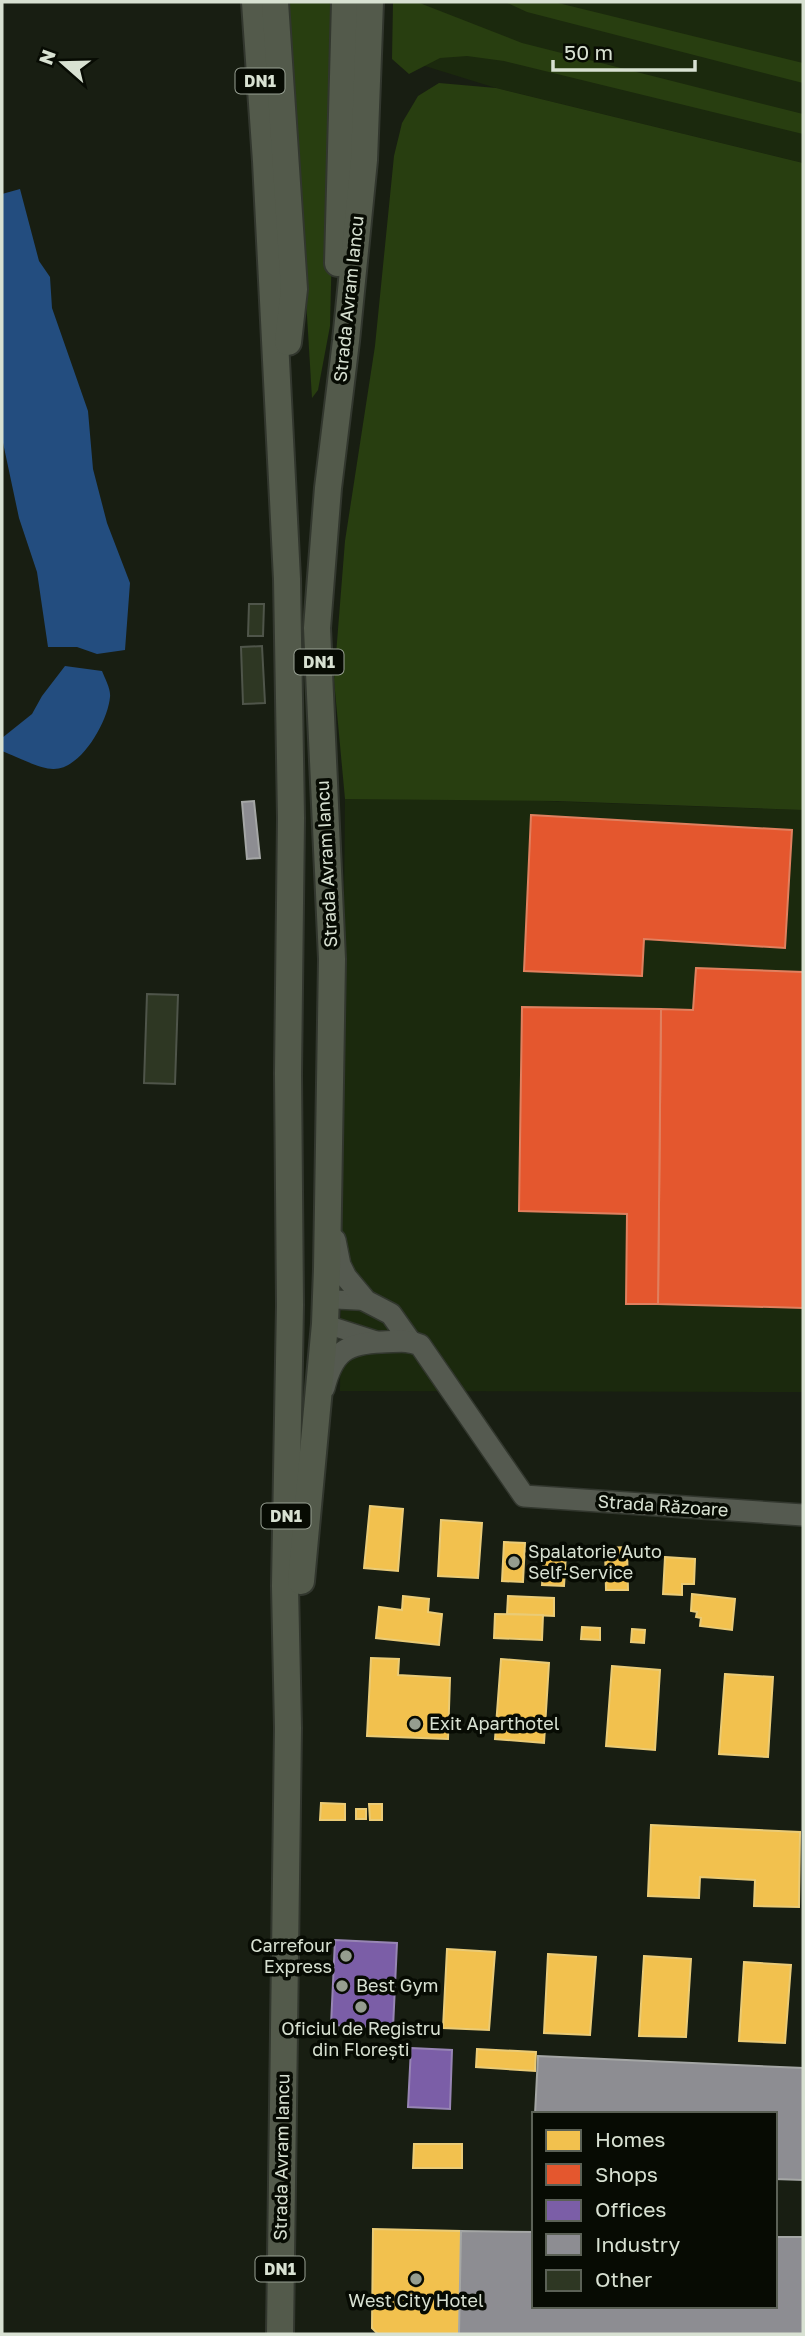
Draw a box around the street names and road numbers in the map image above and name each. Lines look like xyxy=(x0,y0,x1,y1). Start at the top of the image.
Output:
road number: DN1 xyxy=(236,68,284,94)
street label: Strada Avram Iancu xyxy=(328,215,368,383)
road number: DN1 xyxy=(294,650,344,674)
street label: Strada Avram Iancu xyxy=(311,780,341,948)
street label: Strada Răzoare xyxy=(597,1489,729,1521)
road number: DN1 xyxy=(262,1504,310,1528)
street label: Strada Avram Iancu xyxy=(269,2073,293,2241)
road number: DN1 xyxy=(256,2256,304,2282)

